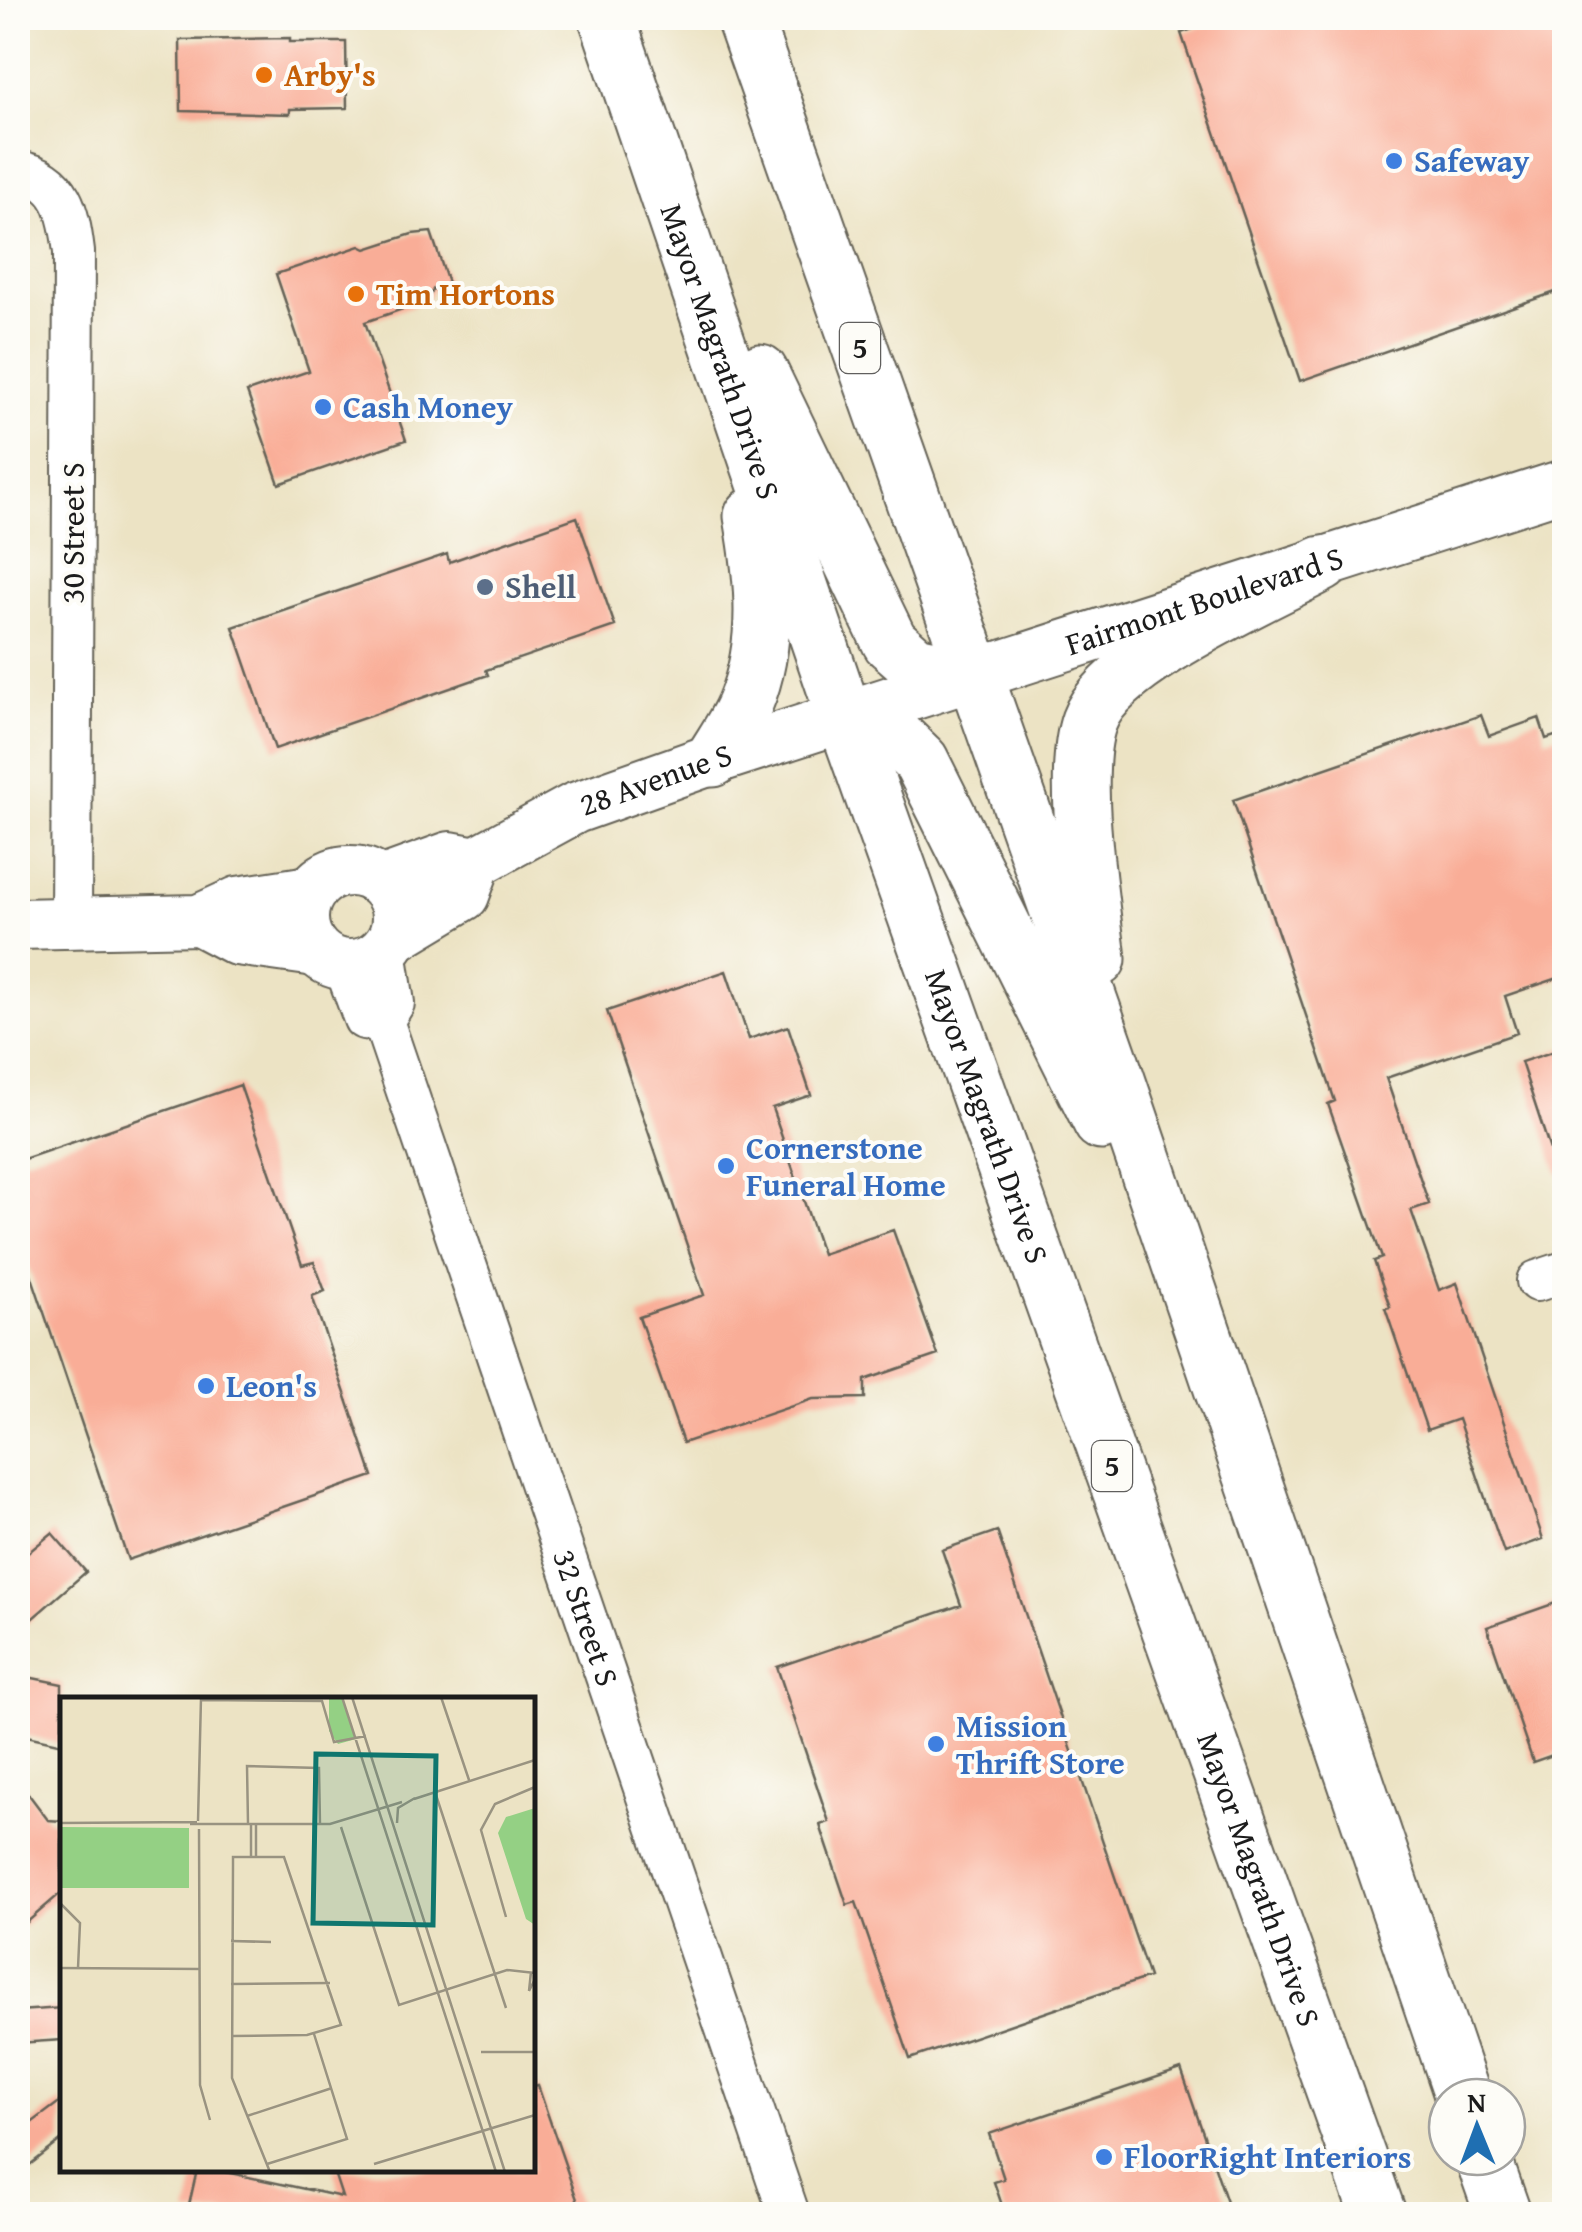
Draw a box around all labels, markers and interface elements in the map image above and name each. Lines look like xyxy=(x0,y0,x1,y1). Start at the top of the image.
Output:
place label: Arby's xyxy=(284,51,376,98)
marker: Arby's xyxy=(253,64,275,86)
place label: Safeway xyxy=(1414,137,1530,184)
marker: Safeway xyxy=(1383,150,1405,172)
street label: Mayor Magrath Drive S xyxy=(649,197,793,505)
place label: Tim Hortons xyxy=(376,270,555,317)
marker: Tim Hortons xyxy=(345,283,367,305)
road number: 5 xyxy=(840,323,880,373)
place label: Cash Money xyxy=(343,383,513,430)
marker: Cash Money xyxy=(312,396,334,418)
street label: 30 Street S xyxy=(49,462,96,604)
street label: Fairmont Boulevard S xyxy=(1059,534,1349,667)
place label: Shell xyxy=(505,563,576,610)
marker: Shell xyxy=(474,576,496,598)
street label: 28 Avenue S xyxy=(573,730,738,828)
street label: Mayor Magrath Drive S xyxy=(913,962,1061,1270)
place label: Cornerstone Funeral Home xyxy=(746,1124,946,1208)
marker: Cornerstone Funeral Home xyxy=(715,1155,737,1177)
place label: Leon's xyxy=(226,1362,317,1409)
marker: Leon's xyxy=(195,1375,217,1397)
road number: 5 xyxy=(1092,1441,1132,1491)
street label: 32 Street S xyxy=(542,1543,632,1692)
inset map xyxy=(60,1697,535,2172)
place label: Mission Thrift Store xyxy=(956,1702,1125,1786)
street label: Mayor Magrath Drive S xyxy=(1185,1725,1333,2033)
marker: Mission Thrift Store xyxy=(925,1733,947,1755)
north arrow xyxy=(1427,2077,1527,2177)
text: N xyxy=(1467,2081,1487,2122)
place label: FloorRight Interiors xyxy=(1124,2133,1412,2180)
marker: FloorRight Interiors xyxy=(1093,2146,1115,2168)

